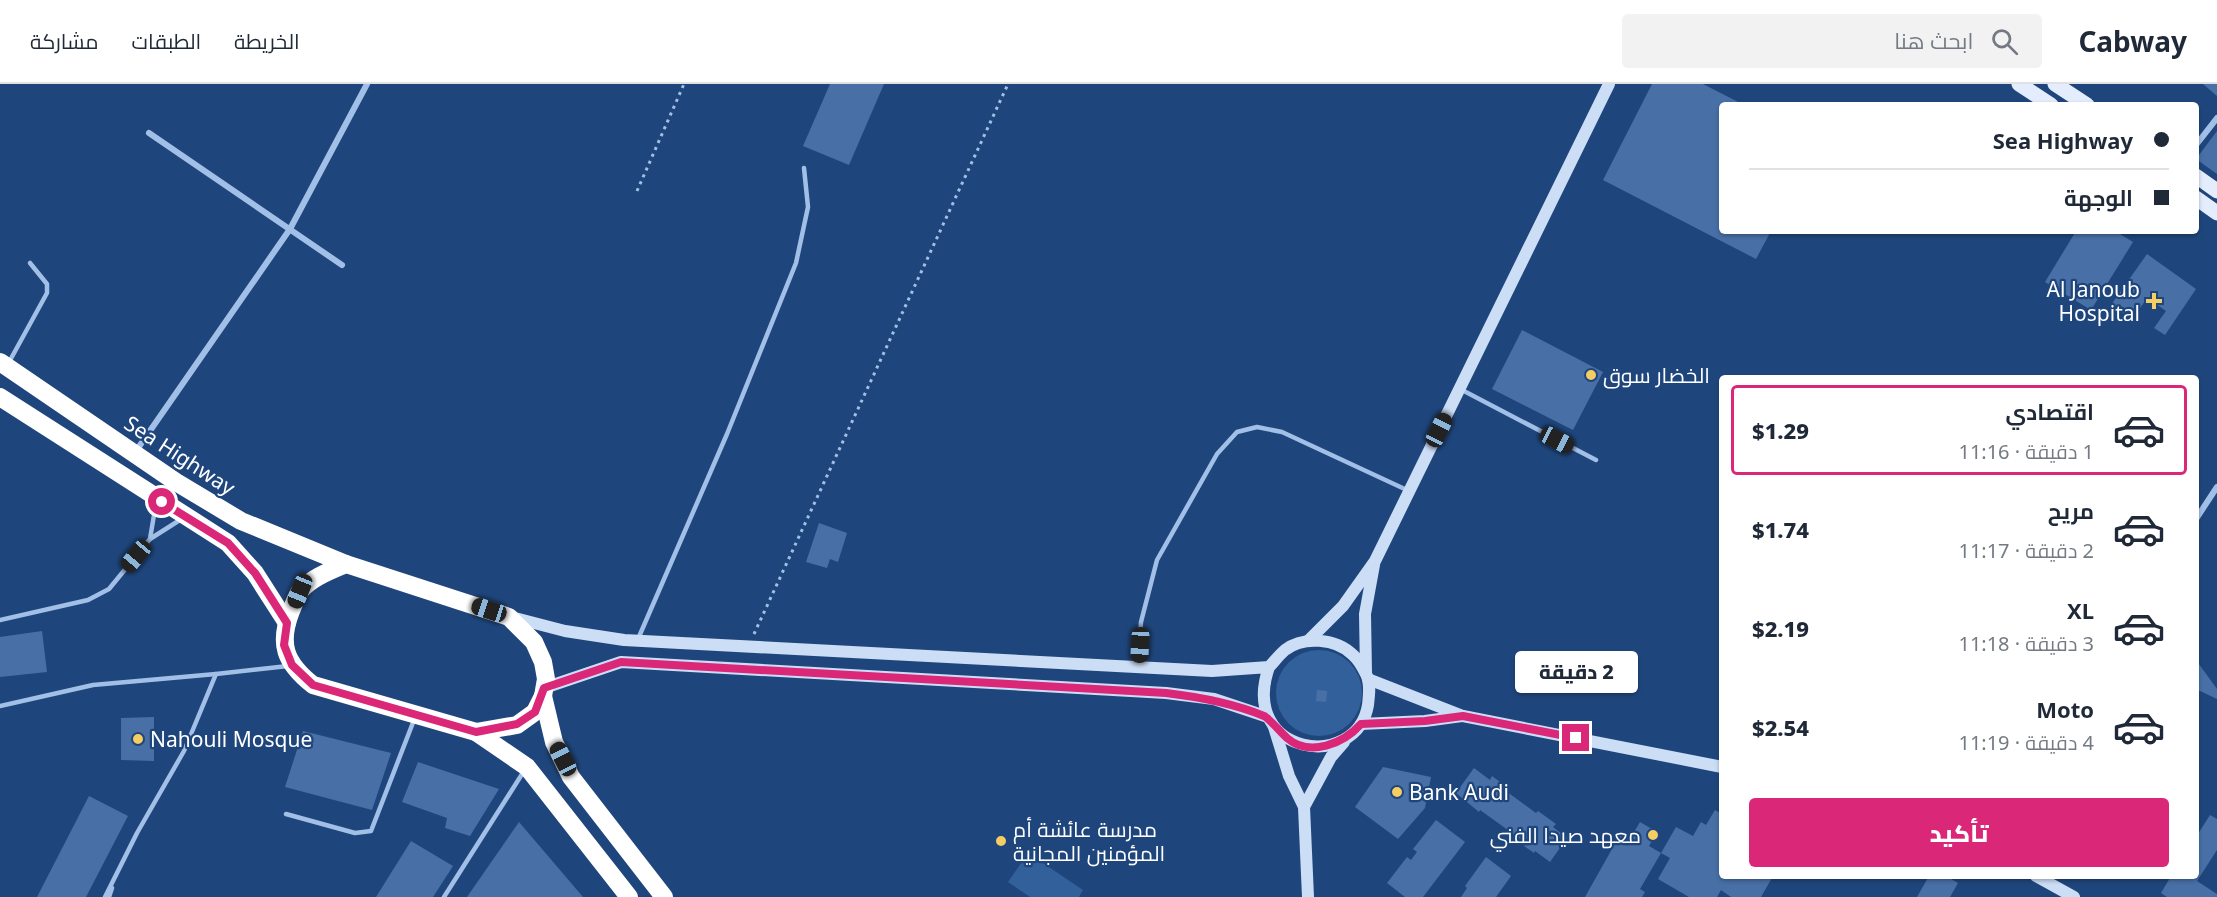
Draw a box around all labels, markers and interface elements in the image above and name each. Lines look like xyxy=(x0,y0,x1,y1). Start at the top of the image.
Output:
search box xyxy=(1622,14,2042,68)
text: Cabway xyxy=(2078,22,2187,60)
text: ابحث هنا xyxy=(1894,25,1973,55)
icon: search xyxy=(1988,25,2021,58)
text: مشاركة xyxy=(30,27,99,55)
text: الطبقات xyxy=(132,27,201,55)
text: الخريطة xyxy=(234,27,300,55)
text: Sea Highway xyxy=(1993,125,2133,155)
text: الوجهة xyxy=(2064,182,2133,212)
place label: Al Janoub Hospital xyxy=(2047,275,2140,327)
marker: Al Janoub Hospital xyxy=(2145,292,2163,310)
place label: الخضار سوق xyxy=(1603,361,1710,389)
marker: الخضار سوق xyxy=(1584,368,1598,382)
text: اقتصادي xyxy=(2005,396,2094,426)
icon: car xyxy=(2112,403,2166,457)
street label: Sea Highway xyxy=(119,409,241,501)
car xyxy=(1423,410,1455,450)
text: $1.29 xyxy=(1752,415,1809,445)
car xyxy=(1537,424,1577,456)
text: 1 دقيقة · 11:16 xyxy=(1958,438,2094,465)
route start xyxy=(148,488,175,515)
text: مريح xyxy=(2048,495,2094,525)
icon: car xyxy=(2112,502,2166,556)
text: $1.74 xyxy=(1752,514,1809,544)
car xyxy=(118,536,154,576)
text: 2 دقيقة · 11:17 xyxy=(1958,537,2094,564)
car xyxy=(285,571,315,611)
text: XL xyxy=(2067,595,2094,625)
car xyxy=(469,596,509,624)
icon: car xyxy=(2112,601,2166,655)
text: $2.19 xyxy=(1752,613,1809,643)
car xyxy=(1130,627,1150,663)
text: 3 دقيقة · 11:18 xyxy=(1958,630,2094,657)
callout: 2 دقيقة xyxy=(1514,651,1638,693)
text: 2 دقيقة xyxy=(1539,658,1614,685)
text: Moto xyxy=(2036,694,2094,724)
icon: car xyxy=(2112,700,2166,754)
text: $2.54 xyxy=(1752,712,1809,742)
route end xyxy=(1562,724,1589,751)
place label: Nahouli Mosque xyxy=(150,725,312,753)
text: 4 دقيقة · 11:19 xyxy=(1958,729,2094,756)
marker: Nahouli Mosque xyxy=(131,732,145,746)
car xyxy=(547,739,579,779)
place label: Bank Audi xyxy=(1409,778,1509,806)
marker: Bank Audi xyxy=(1390,785,1404,799)
button: تأكيد xyxy=(1749,798,2169,867)
place label: مدرسة عائشة أم المؤمنين المجانية xyxy=(1013,815,1165,867)
place label: معهد صيدا الفني xyxy=(1490,821,1641,852)
marker: معهد صيدا الفني xyxy=(1646,828,1660,842)
marker: مدرسة عائشة أم المؤمنين المجانية xyxy=(994,834,1008,848)

